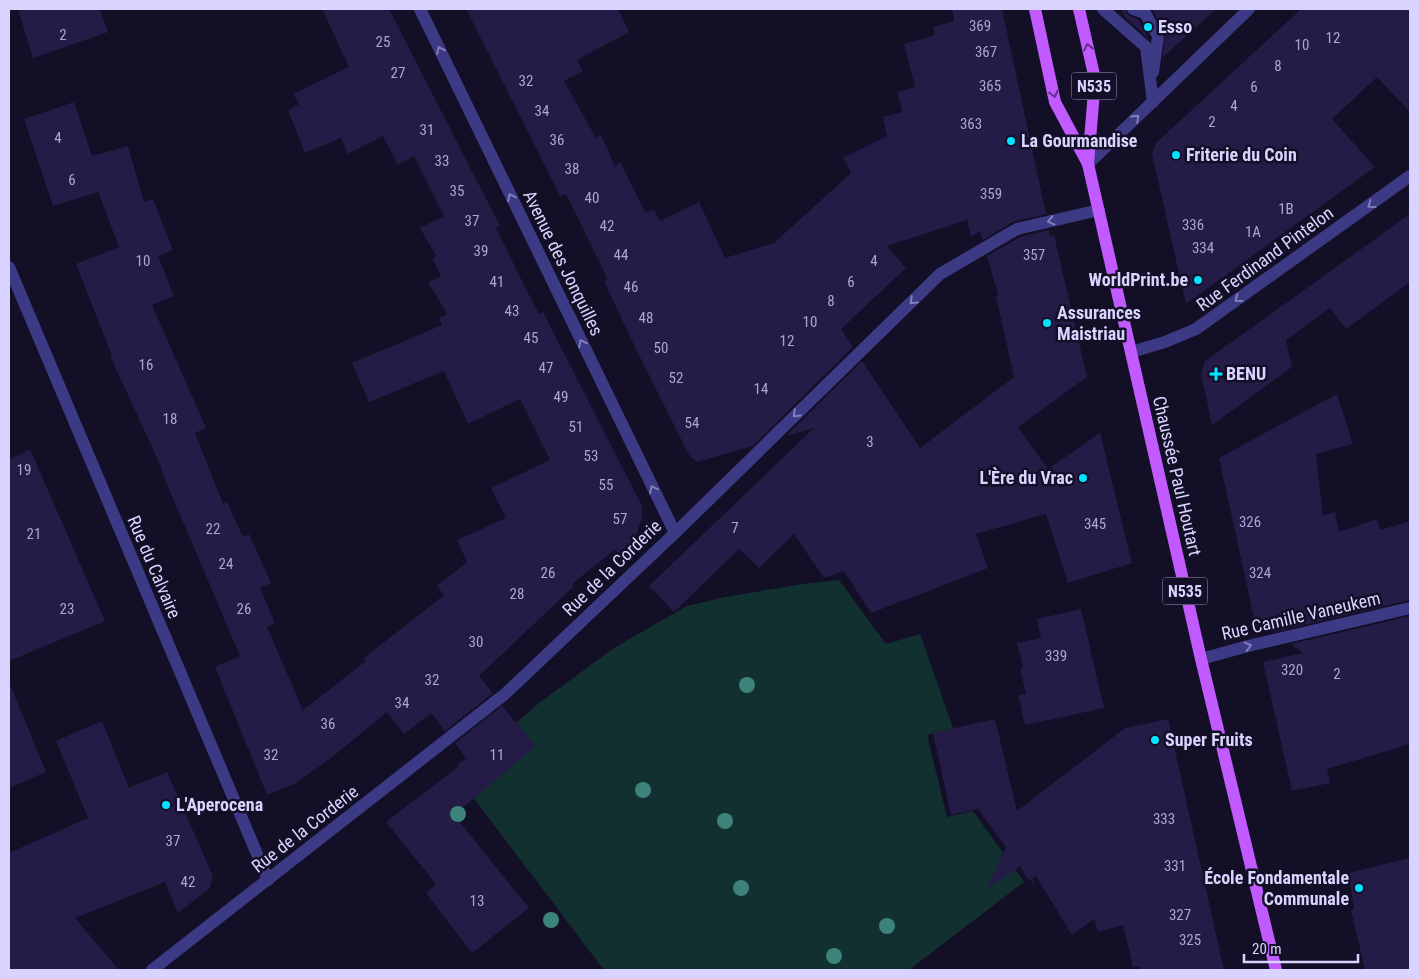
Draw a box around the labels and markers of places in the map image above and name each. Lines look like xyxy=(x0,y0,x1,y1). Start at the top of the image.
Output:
place label: Esso xyxy=(1158,16,1192,37)
marker: Esso xyxy=(1142,21,1154,33)
place label: La Gourmandise xyxy=(1021,130,1138,151)
marker: La Gourmandise xyxy=(1005,135,1017,147)
place label: Friterie du Coin xyxy=(1186,144,1297,165)
marker: Friterie du Coin xyxy=(1170,149,1182,161)
place label: WorldPrint.be xyxy=(1089,269,1188,290)
marker: WorldPrint.be xyxy=(1192,274,1204,286)
place label: Assurances Maistriau xyxy=(1057,302,1141,344)
marker: Assurances Maistriau xyxy=(1041,317,1053,329)
place label: BENU xyxy=(1226,363,1266,384)
marker: BENU xyxy=(1210,368,1222,380)
place label: L'Ère du Vrac xyxy=(980,467,1073,488)
marker: L'Ère du Vrac xyxy=(1077,472,1089,484)
place label: Super Fruits xyxy=(1165,729,1253,750)
marker: Super Fruits xyxy=(1149,734,1161,746)
place label: L'Aperocena xyxy=(176,794,263,815)
marker: L'Aperocena xyxy=(160,799,172,811)
place label: École Fondamentale Communale xyxy=(1204,867,1349,909)
marker: École Fondamentale Communale xyxy=(1353,882,1365,894)

